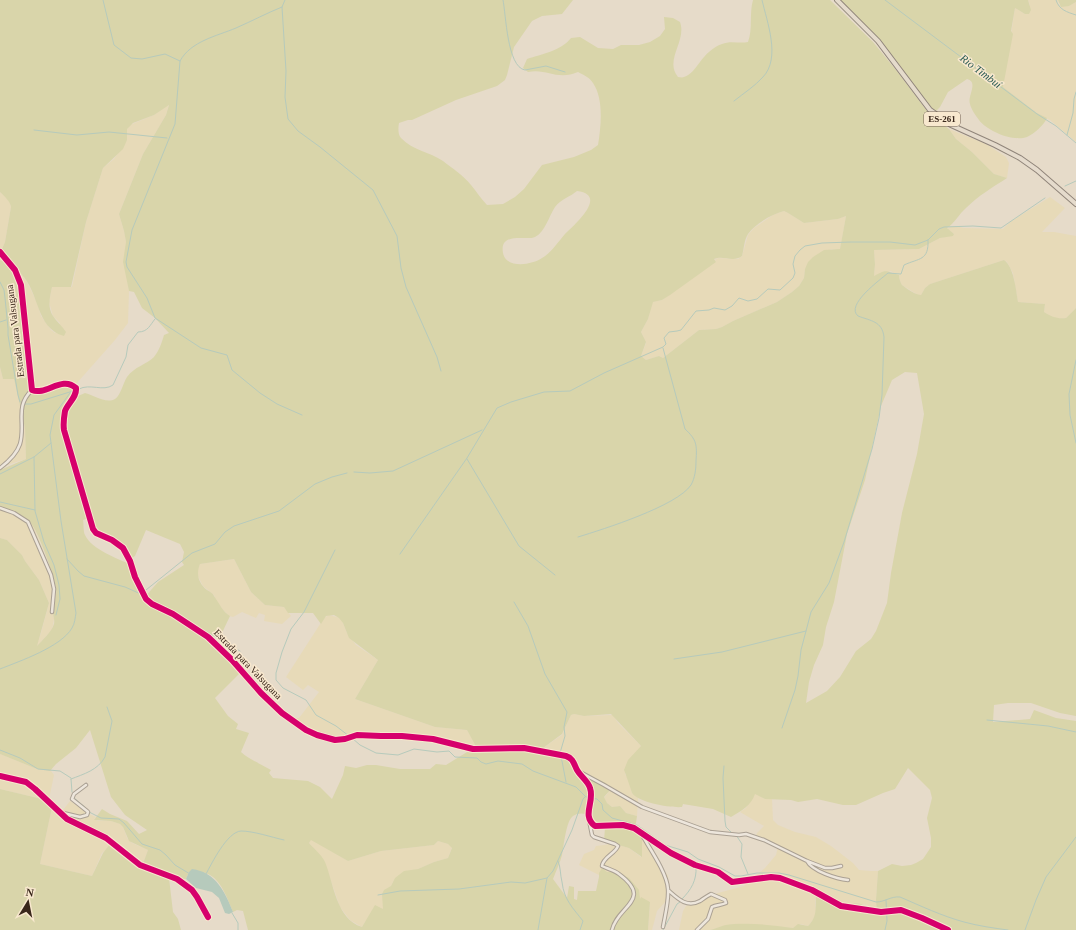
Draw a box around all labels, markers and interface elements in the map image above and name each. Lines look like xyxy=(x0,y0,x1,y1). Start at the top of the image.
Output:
water label: Rio Timbuí xyxy=(957,51,1005,91)
road number: ES-261 xyxy=(924,112,960,126)
street label: Estrada para Valsugana xyxy=(4,284,26,378)
street label: Estrada para Valsugana xyxy=(212,627,285,702)
north arrow xyxy=(8,882,48,922)
text: N xyxy=(25,886,35,899)

